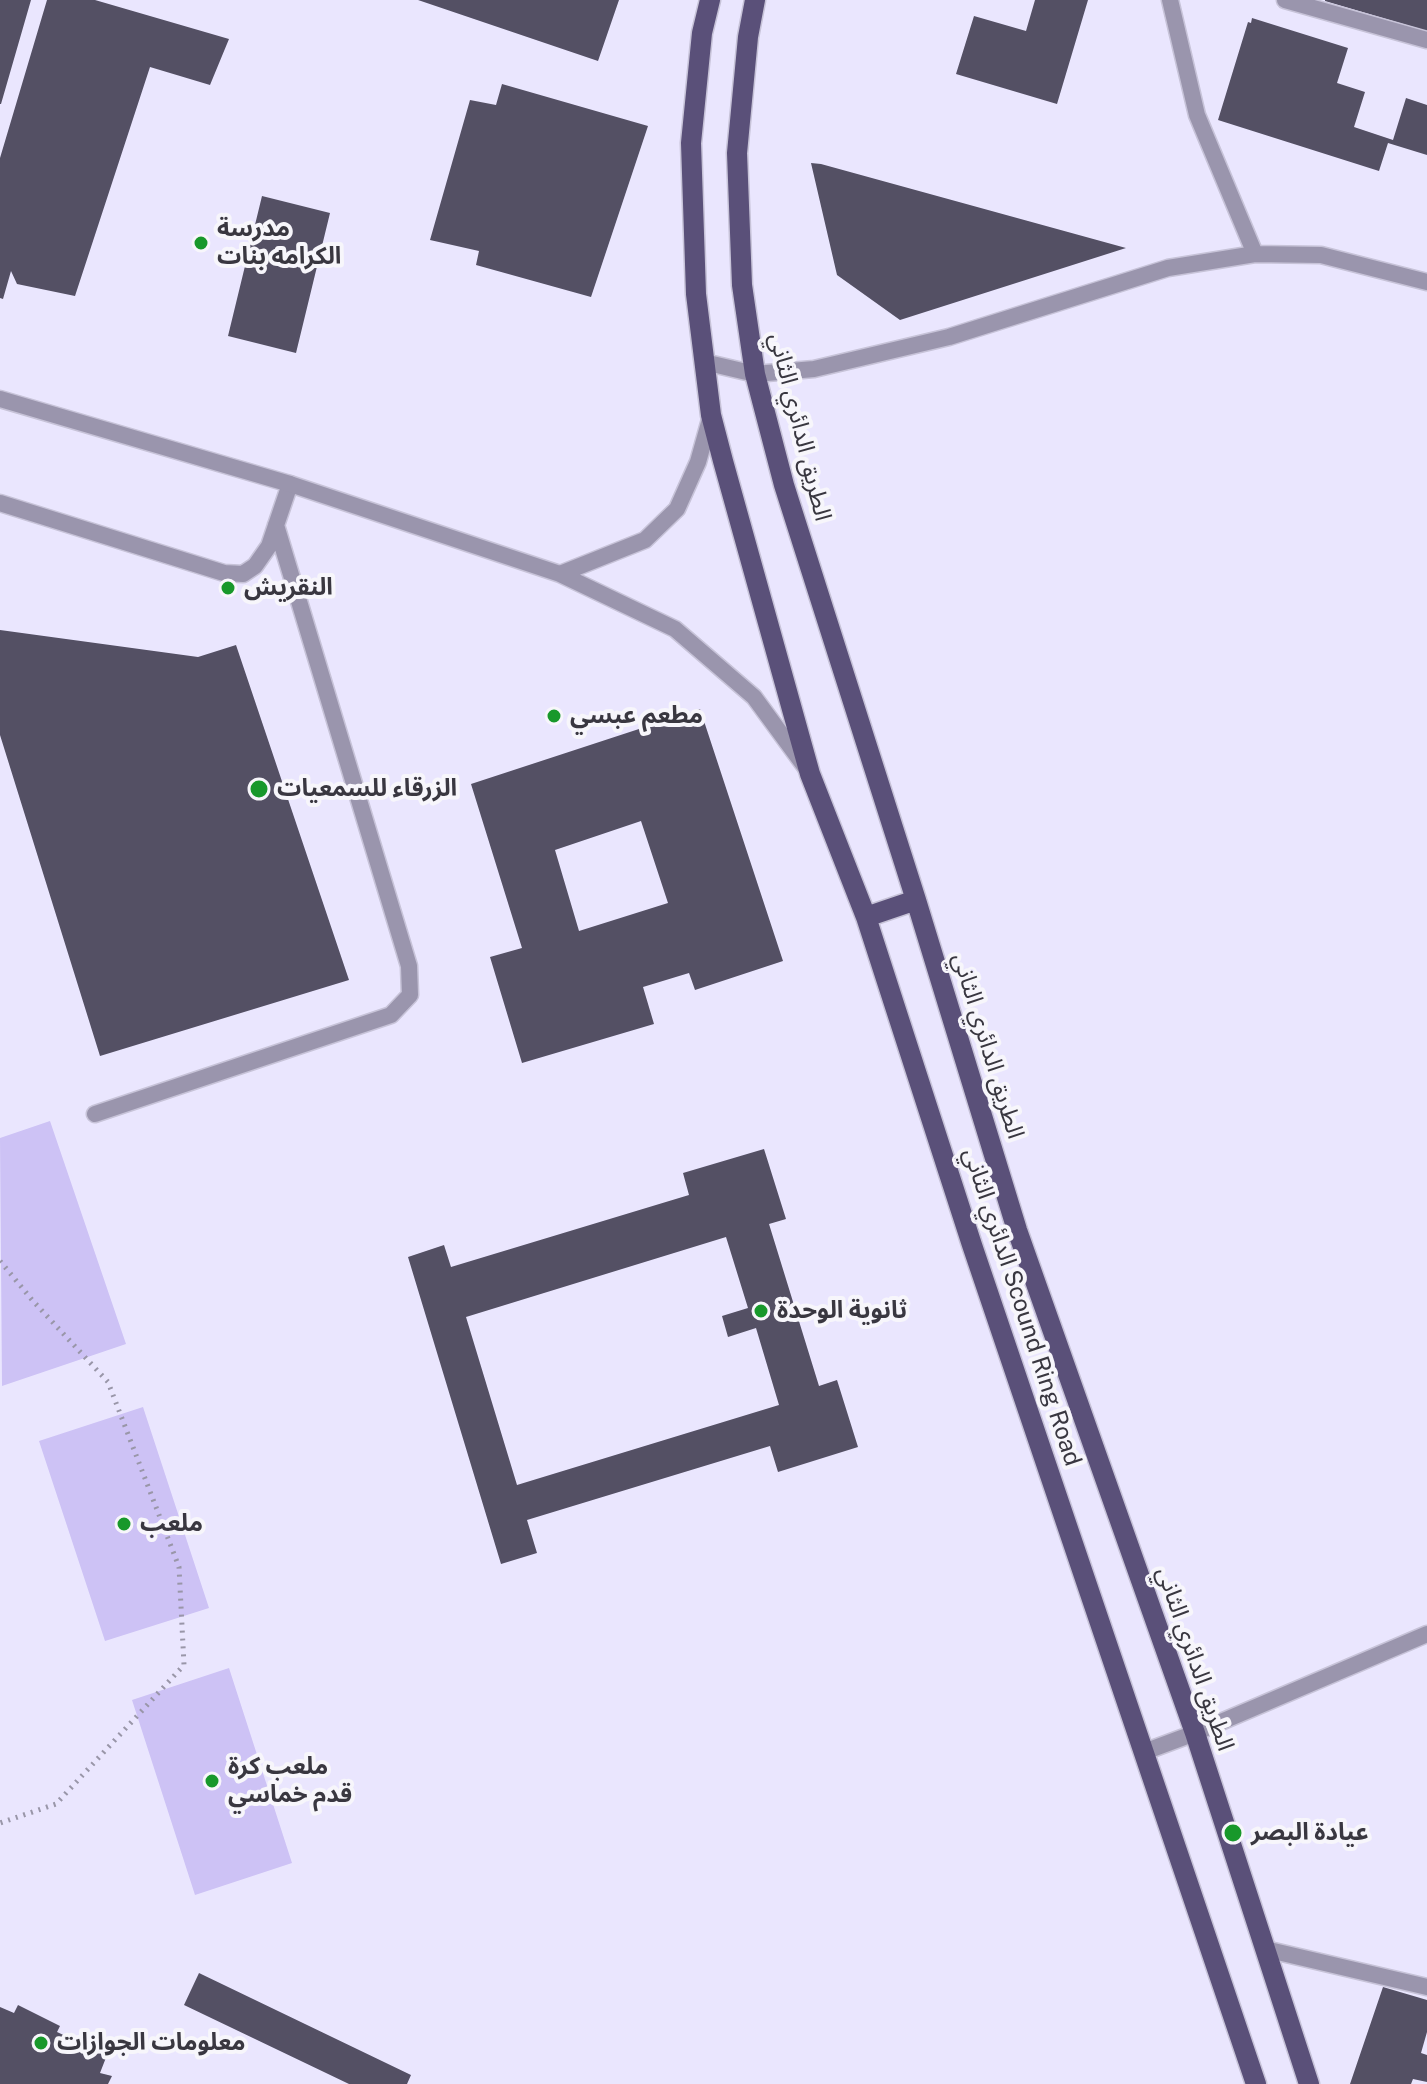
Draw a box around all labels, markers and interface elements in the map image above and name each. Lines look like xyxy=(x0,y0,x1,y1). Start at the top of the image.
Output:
place label: مدرسة الكرامه بنات xyxy=(217,215,341,271)
marker: مدرسة الكرامه بنات xyxy=(192,234,210,252)
street label: الطريق الدائري الثاني xyxy=(763,330,837,524)
place label: النقريش xyxy=(244,574,333,602)
marker: النقريش xyxy=(219,579,237,597)
place label: مطعم عبسي xyxy=(570,702,703,730)
marker: مطعم عبسي xyxy=(545,707,563,725)
place label: الزرقاء للسمعيات xyxy=(277,775,457,803)
marker: الزرقاء للسمعيات xyxy=(248,778,270,800)
street label: الطريق الدائري الثاني xyxy=(946,950,1030,1142)
street label: الدائري الثاني Scound Ring Road xyxy=(957,1144,1087,1470)
place label: ثانوية الوحدة xyxy=(777,1297,907,1325)
marker: ثانوية الوحدة xyxy=(752,1302,770,1320)
place label: ملعب xyxy=(140,1510,203,1538)
marker: ملعب xyxy=(115,1515,133,1533)
street label: الطريق الدائري الثاني xyxy=(1150,1563,1240,1755)
place label: ملعب كرة قدم خماسي xyxy=(228,1753,352,1809)
marker: ملعب كرة قدم خماسي xyxy=(203,1772,221,1790)
place label: عيادة البصر xyxy=(1251,1819,1369,1847)
marker: عيادة البصر xyxy=(1222,1822,1244,1844)
place label: معلومات الجوازات xyxy=(57,2029,245,2057)
marker: معلومات الجوازات xyxy=(32,2034,50,2052)

